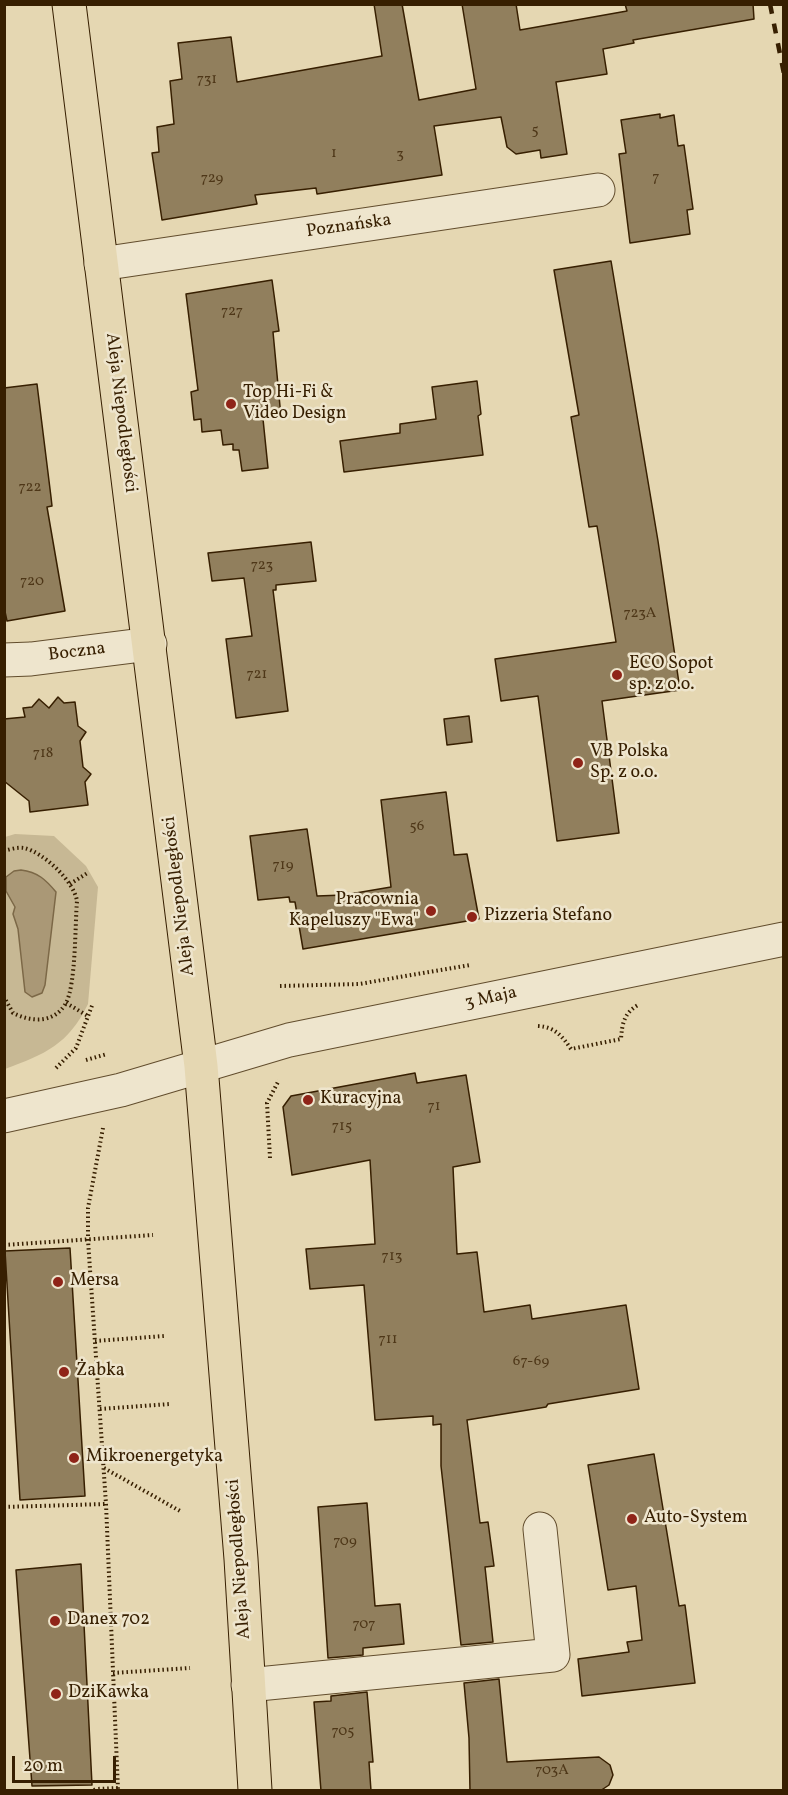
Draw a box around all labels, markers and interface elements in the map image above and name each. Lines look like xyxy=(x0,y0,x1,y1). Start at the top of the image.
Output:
house number: 731 xyxy=(197,71,217,89)
house number: 5 xyxy=(531,122,539,140)
house number: 1 xyxy=(331,145,337,163)
house number: 3 xyxy=(396,146,404,164)
house number: 7 xyxy=(652,169,660,187)
house number: 729 xyxy=(201,170,223,188)
street label: Poznańska xyxy=(305,210,393,244)
house number: 727 xyxy=(221,303,243,321)
street label: Aleja Niepodległości xyxy=(99,332,141,494)
place label: Top Hi-Fi & Video Design xyxy=(243,383,346,426)
marker: Top Hi-Fi & Video Design xyxy=(224,397,238,411)
house number: 722 xyxy=(18,479,42,497)
house number: 723 xyxy=(251,557,273,575)
house number: 720 xyxy=(20,573,44,591)
house number: 723A xyxy=(624,605,656,623)
street label: Boczna xyxy=(47,639,107,667)
place label: ECO Sopot sp. z o.o. xyxy=(629,654,714,696)
house number: 721 xyxy=(247,666,267,684)
marker: ECO Sopot sp. z o.o. xyxy=(610,668,624,682)
place label: VB Polska Sp. z o.o. xyxy=(590,742,669,784)
house number: 718 xyxy=(33,745,53,763)
marker: VB Polska Sp. z o.o. xyxy=(571,756,585,770)
street label: Aleja Niepodległości xyxy=(159,815,201,977)
house number: 56 xyxy=(410,818,424,836)
house number: 719 xyxy=(273,857,293,875)
place label: Pracownia Kapeluszy "Ewa" xyxy=(289,890,419,932)
marker: Pracownia Kapeluszy "Ewa" xyxy=(424,904,438,918)
place label: Pizzeria Stefano xyxy=(484,906,612,928)
marker: Pizzeria Stefano xyxy=(465,910,479,924)
street label: 3 Maja xyxy=(463,983,519,1015)
place label: Kuracyjna xyxy=(320,1089,401,1111)
marker: Kuracyjna xyxy=(301,1093,315,1107)
house number: 71 xyxy=(427,1098,441,1116)
house number: 715 xyxy=(332,1118,352,1136)
house number: 713 xyxy=(382,1248,402,1266)
place label: Mersa xyxy=(70,1271,119,1293)
marker: Mersa xyxy=(51,1275,65,1289)
house number: 711 xyxy=(379,1331,397,1349)
house number: 67-69 xyxy=(513,1353,549,1371)
place label: Żabka xyxy=(76,1361,125,1383)
marker: Żabka xyxy=(57,1365,71,1379)
place label: Mikroenergetyka xyxy=(86,1447,223,1469)
marker: Mikroenergetyka xyxy=(67,1451,81,1465)
street label: Aleja Niepodległości xyxy=(224,1478,256,1640)
place label: Auto-System xyxy=(644,1508,748,1530)
marker: Auto-System xyxy=(625,1512,639,1526)
house number: 709 xyxy=(333,1533,357,1551)
place label: Danex 702 xyxy=(67,1610,150,1632)
marker: Danex 702 xyxy=(48,1614,62,1628)
house number: 707 xyxy=(353,1616,375,1634)
place label: DziKawka xyxy=(68,1683,149,1705)
marker: DziKawka xyxy=(49,1687,63,1701)
house number: 705 xyxy=(332,1723,354,1741)
scale bar xyxy=(15,1744,118,1782)
text: 20 m xyxy=(23,1754,63,1779)
house number: 703A xyxy=(535,1762,569,1780)

